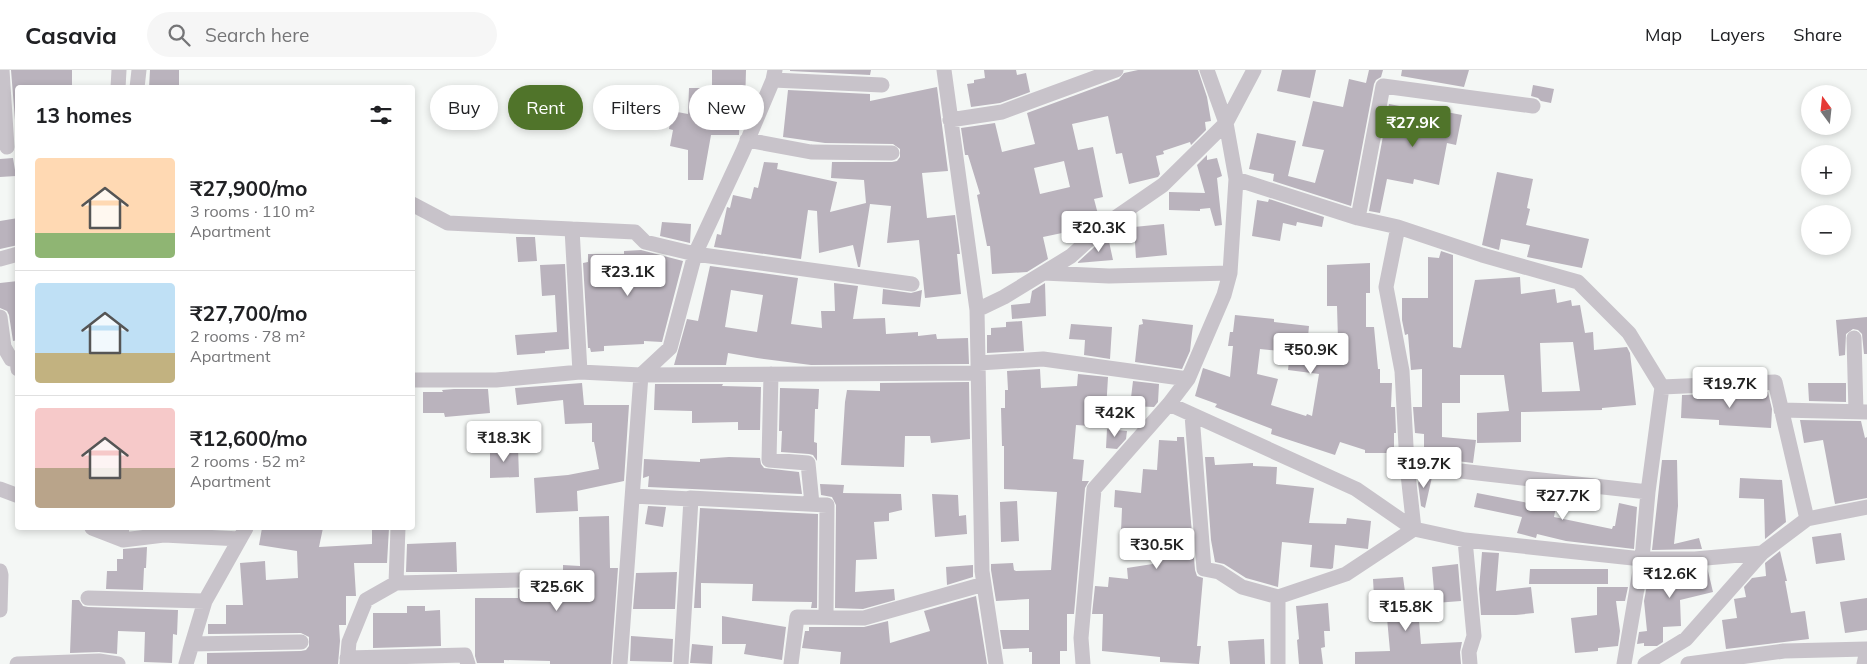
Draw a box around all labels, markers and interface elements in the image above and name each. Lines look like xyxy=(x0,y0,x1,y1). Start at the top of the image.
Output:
search box xyxy=(147,12,497,57)
text: Casavia xyxy=(25,20,117,50)
icon: search xyxy=(165,21,193,49)
text: Search here xyxy=(205,23,309,47)
text: Map xyxy=(1645,23,1682,46)
text: Layers xyxy=(1710,23,1765,46)
text: Share xyxy=(1793,23,1842,46)
chip: Buy xyxy=(430,85,498,130)
chip: Rent xyxy=(508,85,583,130)
chip: Filters xyxy=(593,85,679,130)
chip: New xyxy=(689,85,764,130)
north arrow xyxy=(1801,85,1851,135)
map controls xyxy=(1801,85,1851,255)
icon: filters xyxy=(367,101,395,129)
text: 13 homes xyxy=(35,102,132,128)
pin: ₹27.9K xyxy=(1372,106,1454,148)
text: ₹27.9K xyxy=(1386,112,1440,132)
button: + xyxy=(1801,145,1851,195)
text: ₹27,900/mo xyxy=(190,175,308,201)
icon: home xyxy=(75,178,135,238)
text: 3 rooms · 110 m² xyxy=(190,201,315,221)
button: − xyxy=(1801,205,1851,255)
pin: ₹20.3K xyxy=(1058,210,1140,253)
text: ₹20.3K xyxy=(1072,217,1126,237)
text: Apartment xyxy=(190,221,271,241)
pin: ₹23.1K xyxy=(587,254,669,297)
text: ₹23.1K xyxy=(601,261,655,281)
text: ₹27,700/mo xyxy=(190,300,308,326)
icon: home xyxy=(75,303,135,363)
text: 2 rooms · 78 m² xyxy=(190,326,305,346)
pin: ₹50.9K xyxy=(1270,332,1352,375)
text: ₹50.9K xyxy=(1284,339,1338,359)
text: Apartment xyxy=(190,346,271,366)
pin: ₹19.7K xyxy=(1689,366,1771,409)
text: ₹19.7K xyxy=(1703,373,1757,393)
pin: ₹42K xyxy=(1085,396,1145,438)
text: ₹42K xyxy=(1095,402,1135,422)
pin: ₹18.3K xyxy=(463,420,545,463)
text: ₹12,600/mo xyxy=(190,425,308,451)
text: ₹18.3K xyxy=(477,427,531,447)
icon: home xyxy=(75,428,135,488)
pin: ₹19.7K xyxy=(1383,446,1465,489)
text: 2 rooms · 52 m² xyxy=(190,451,305,471)
text: ₹19.7K xyxy=(1397,453,1451,473)
text: Apartment xyxy=(190,471,271,491)
pin: ₹27.7K xyxy=(1522,478,1604,521)
text: ₹27.7K xyxy=(1536,485,1590,505)
pin: ₹30.5K xyxy=(1116,528,1198,570)
text: ₹30.5K xyxy=(1130,534,1184,554)
pin: ₹12.6K xyxy=(1629,556,1711,599)
text: ₹12.6K xyxy=(1643,563,1697,583)
pin: ₹25.6K xyxy=(516,570,598,612)
text: ₹25.6K xyxy=(530,576,584,596)
pin: ₹15.8K xyxy=(1365,590,1447,632)
text: ₹15.8K xyxy=(1379,596,1433,616)

